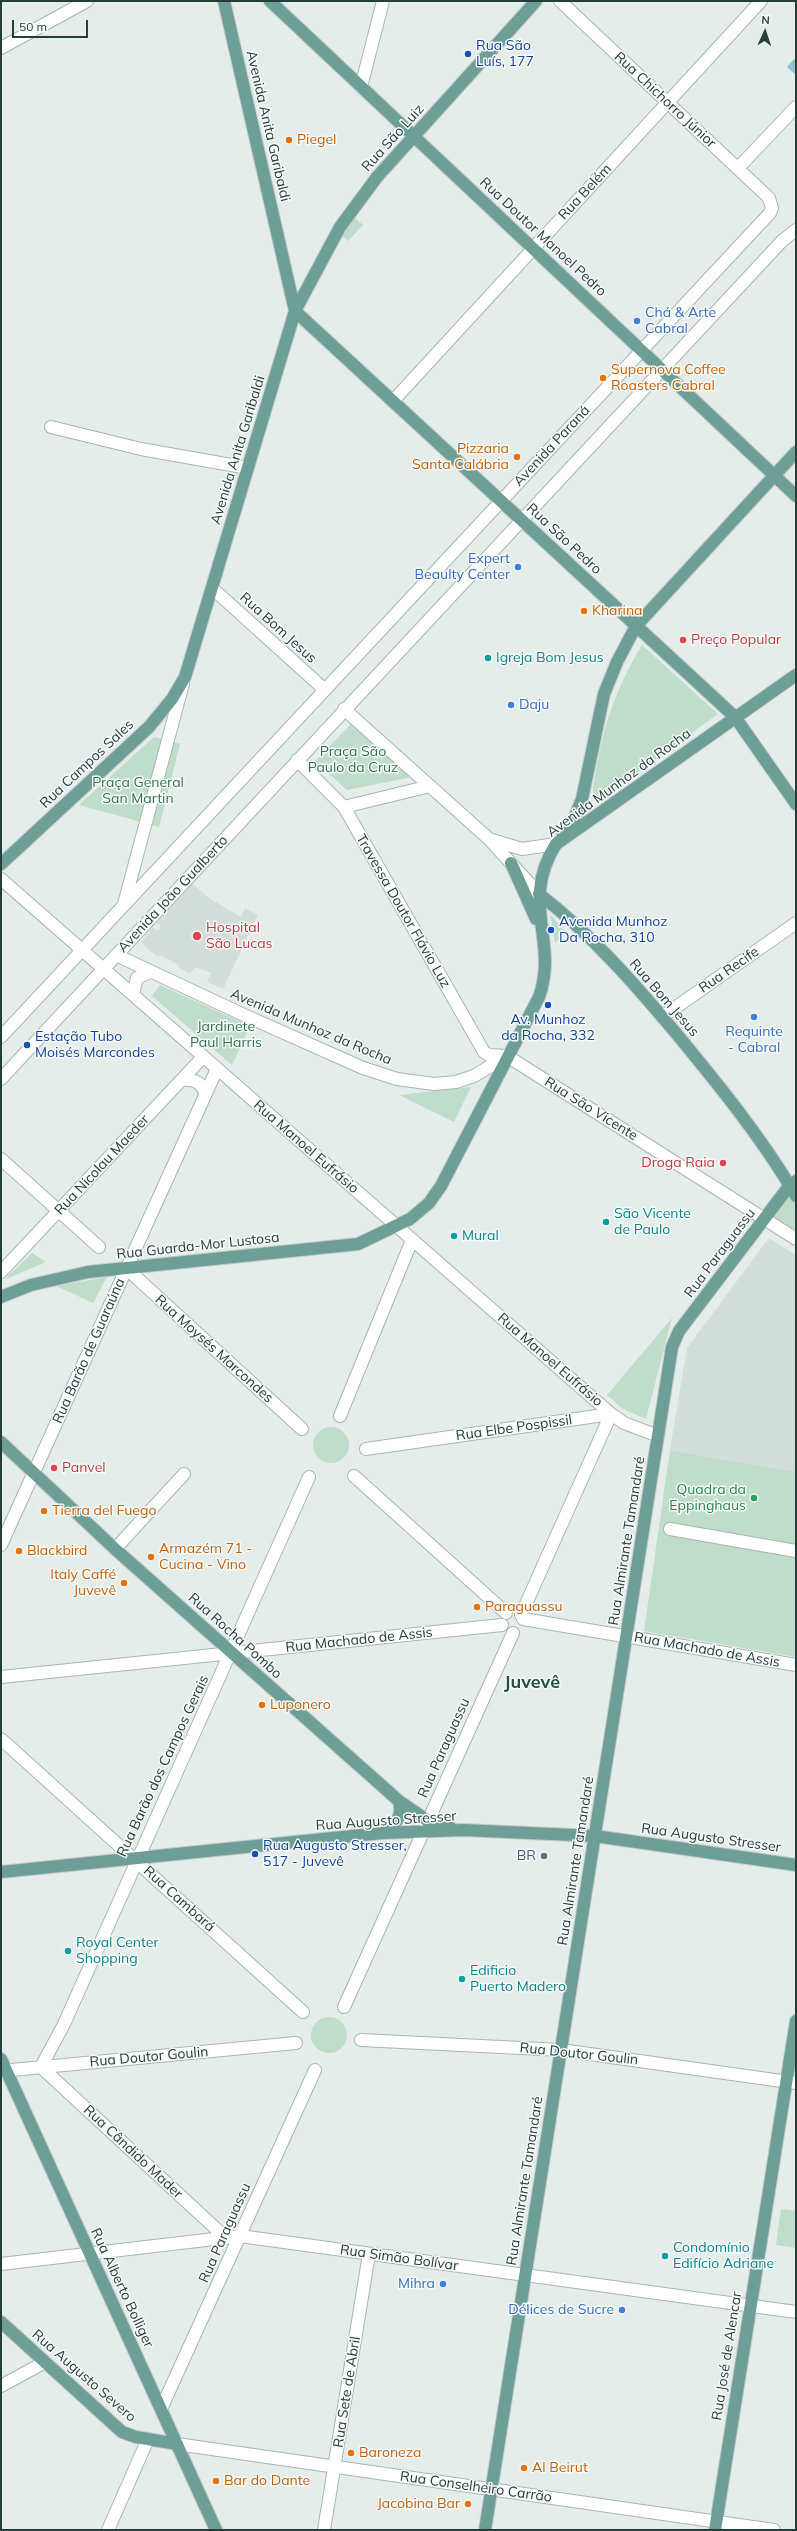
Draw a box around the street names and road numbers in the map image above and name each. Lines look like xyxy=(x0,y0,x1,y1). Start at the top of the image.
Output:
street label: Rua Chichorro Júnior xyxy=(611,48,719,152)
street label: Avenida Anita Garibaldi xyxy=(242,49,294,203)
street label: Rua São Luiz xyxy=(358,101,428,175)
street label: Rua Belém xyxy=(555,161,615,223)
street label: Rua Doutor Manoel Pedro xyxy=(476,174,610,300)
street label: Avenida Anita Garibaldi xyxy=(207,374,269,526)
street label: Avenida Paraná xyxy=(510,402,594,490)
street label: Rua São Pedro xyxy=(523,500,605,578)
street label: Rua Bom Jesus xyxy=(236,589,320,667)
street label: Rua Campos Sales xyxy=(37,716,137,812)
street label: Avenida Munhoz da Rocha xyxy=(544,725,694,841)
street label: Travessa Doutor Flávio Luz xyxy=(352,831,454,991)
street label: Avenida João Gualberto xyxy=(114,832,232,956)
street label: Rua Recife xyxy=(696,943,762,997)
street label: Rua Bom Jesus xyxy=(626,956,702,1040)
street label: Avenida Munhoz da Rocha xyxy=(228,985,394,1069)
street label: Rua São Vicente xyxy=(541,1074,641,1144)
street label: Rua Manoel Eufrásio xyxy=(250,1097,362,1197)
street label: Rua Nicolau Maeder xyxy=(51,1111,153,1219)
street label: Rua Paraguassu xyxy=(681,1205,759,1301)
street label: Rua Guarda-Mor Lustosa xyxy=(116,1229,280,1263)
street label: Rua Barão de Guaraúna xyxy=(49,1276,129,1426)
street label: Rua Moysés Marcondes xyxy=(151,1291,277,1407)
street label: Rua Manoel Eufrásio xyxy=(494,1310,606,1410)
street label: Rua Elbe Pospissil xyxy=(455,1412,573,1444)
street label: Rua Almirante Tamandaré xyxy=(605,1455,649,1627)
street label: Rua Rocha Pombo xyxy=(185,1590,285,1682)
street label: Rua Machado de Assis xyxy=(285,1624,433,1656)
street label: Rua Machado de Assis xyxy=(633,1629,781,1671)
street label: Rua Barão dos Campos Gerais xyxy=(113,1673,213,1859)
street label: Rua Paraguassu xyxy=(415,1696,473,1800)
street label: Rua Almirante Tamandaré xyxy=(554,1775,598,1947)
street label: Rua Augusto Stresser xyxy=(315,1808,457,1834)
street label: Rua Augusto Stresser xyxy=(640,1820,782,1856)
street label: Rua Cambará xyxy=(140,1863,218,1935)
street label: Rua Doutor Goulin xyxy=(519,2039,639,2069)
street label: Rua Doutor Goulin xyxy=(89,2043,209,2071)
street label: Rua Almirante Tamandaré xyxy=(503,2095,547,2267)
street label: Rua Cândido Mader xyxy=(80,2102,186,2202)
street label: Rua Paraguassu xyxy=(196,2181,254,2285)
street label: Rua Alberto Bolliger xyxy=(87,2226,157,2350)
street label: Rua Simão Bolívar xyxy=(339,2241,459,2275)
street label: Rua José de Alencar xyxy=(709,2290,745,2422)
street label: Rua Augusto Severo xyxy=(29,2326,139,2426)
street label: Rua Sete de Abril xyxy=(330,2335,364,2449)
street label: Rua Conselheiro Carrão xyxy=(399,2468,553,2506)

